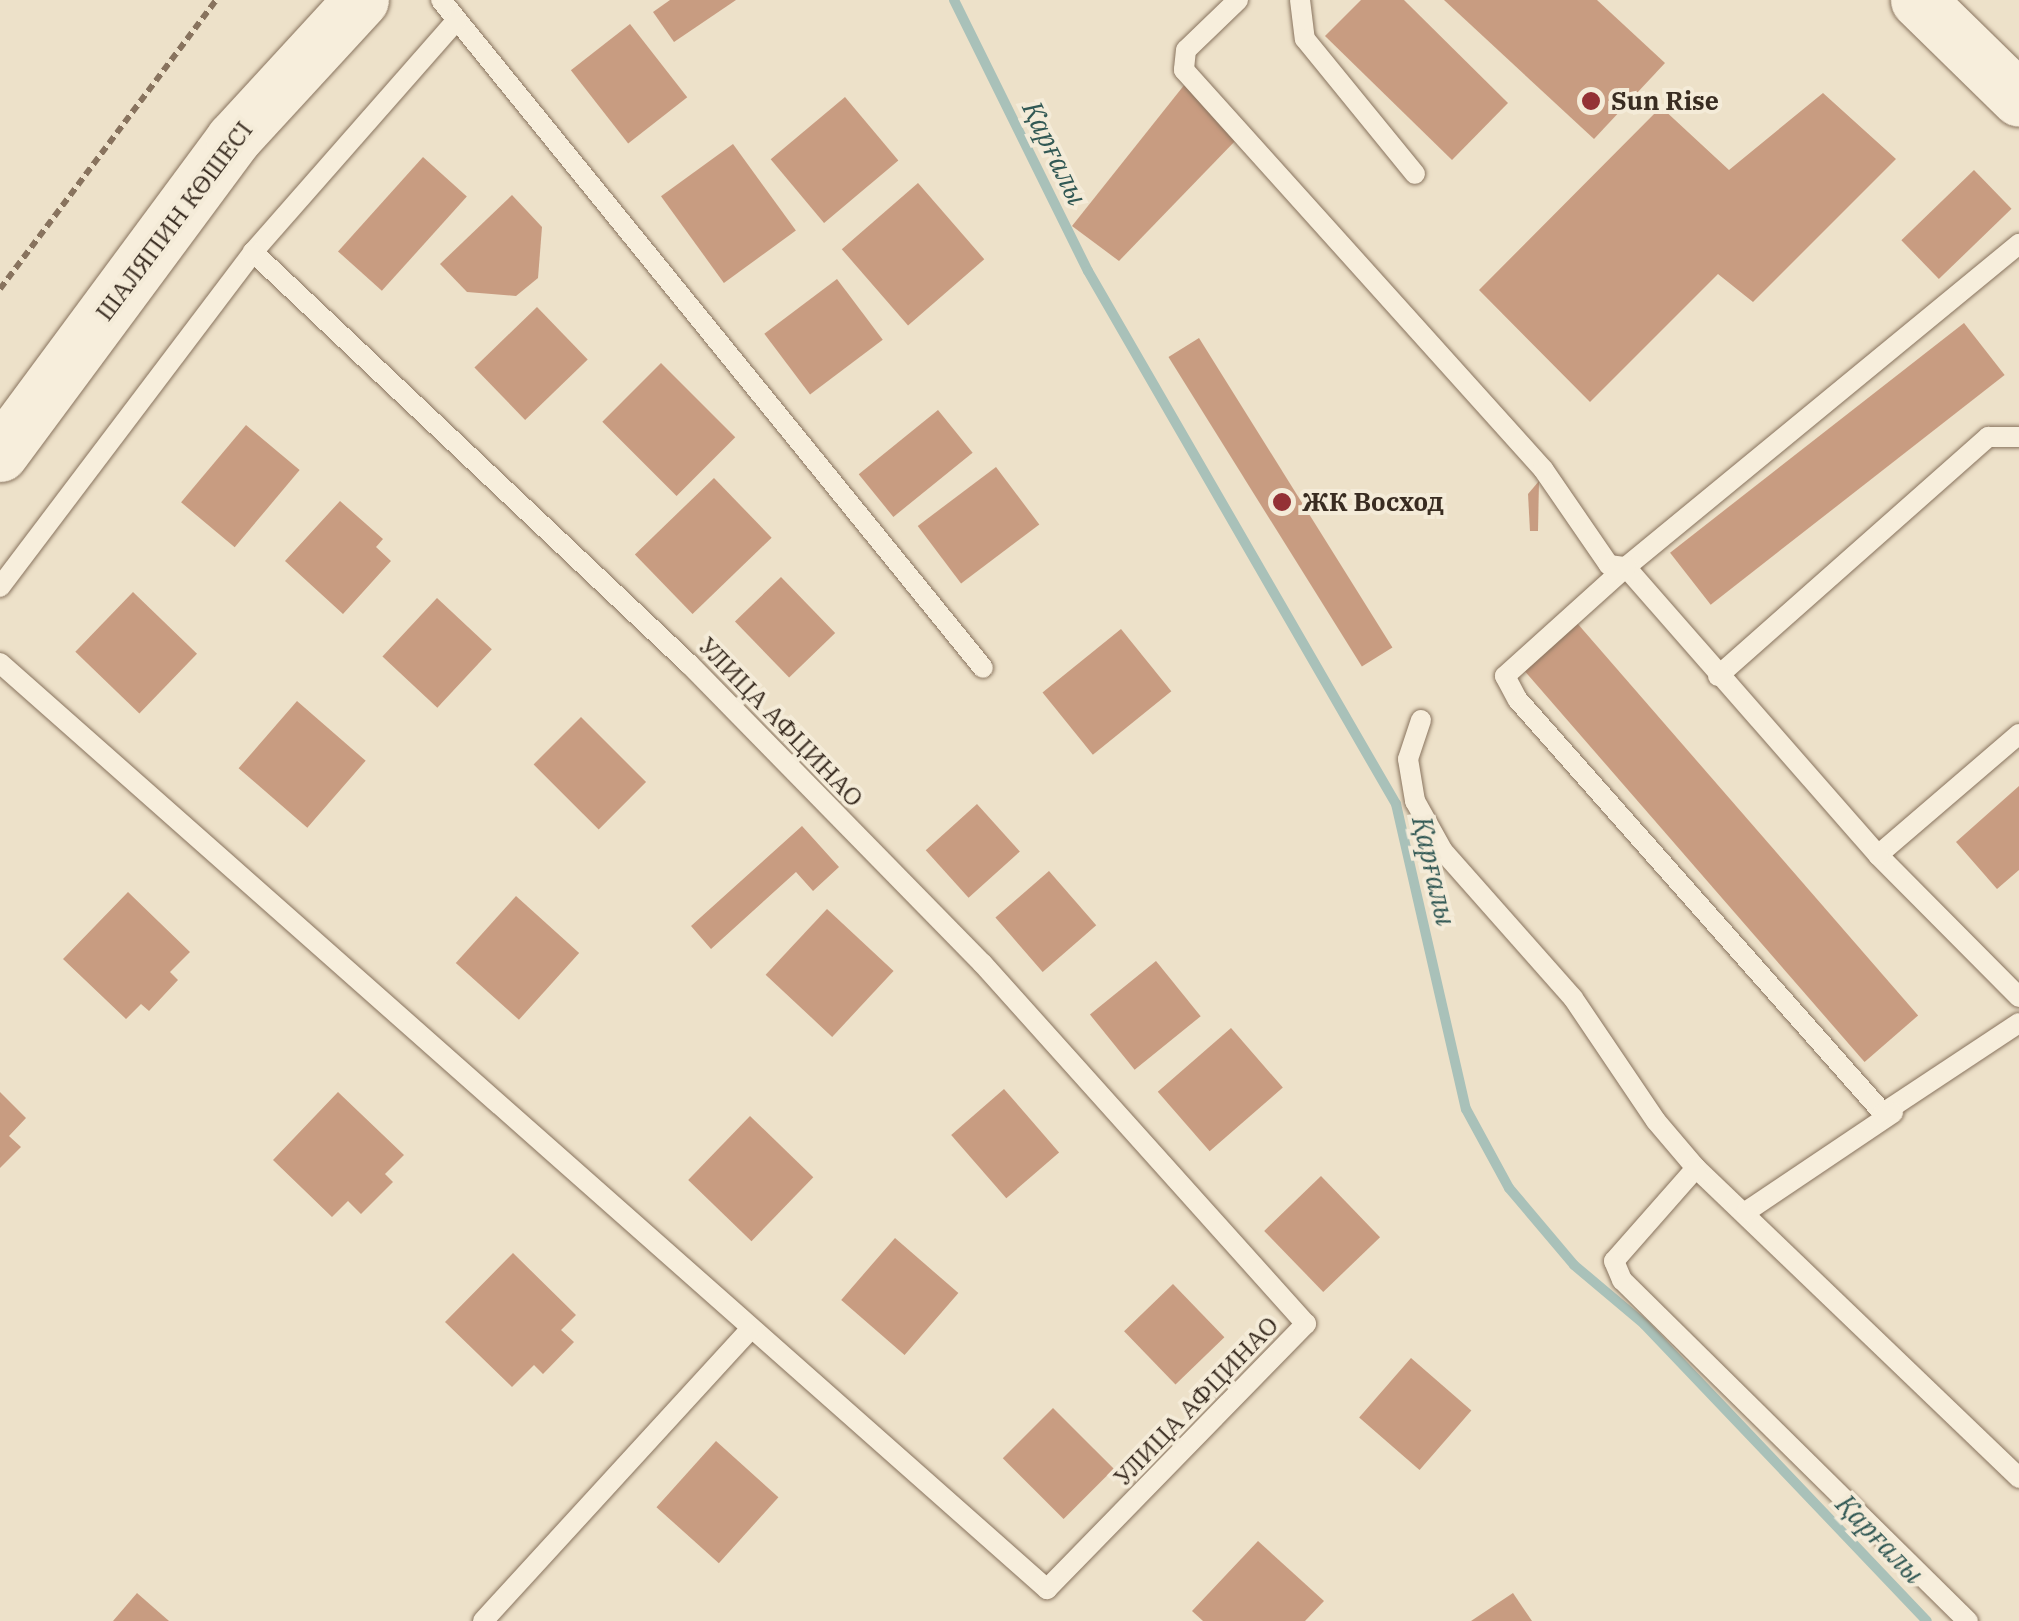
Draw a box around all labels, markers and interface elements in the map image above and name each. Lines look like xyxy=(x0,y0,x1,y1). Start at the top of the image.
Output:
place label: Sun Rise xyxy=(1611,86,1719,116)
marker: Sun Rise xyxy=(1580,90,1602,112)
water label: Қарғалы xyxy=(1016,96,1094,210)
street label: ШАЛЯПИН КӨШЕСІ xyxy=(89,115,259,327)
place label: ЖК Восход xyxy=(1302,487,1444,517)
marker: ЖК Восход xyxy=(1271,491,1293,513)
street label: УЛИЦА АФЦИНАО xyxy=(693,631,869,813)
water label: Қарғалы xyxy=(1405,813,1463,929)
street label: УЛИЦА АФЦИНАО xyxy=(1108,1310,1284,1492)
water label: Қарғалы xyxy=(1829,1487,1931,1591)

